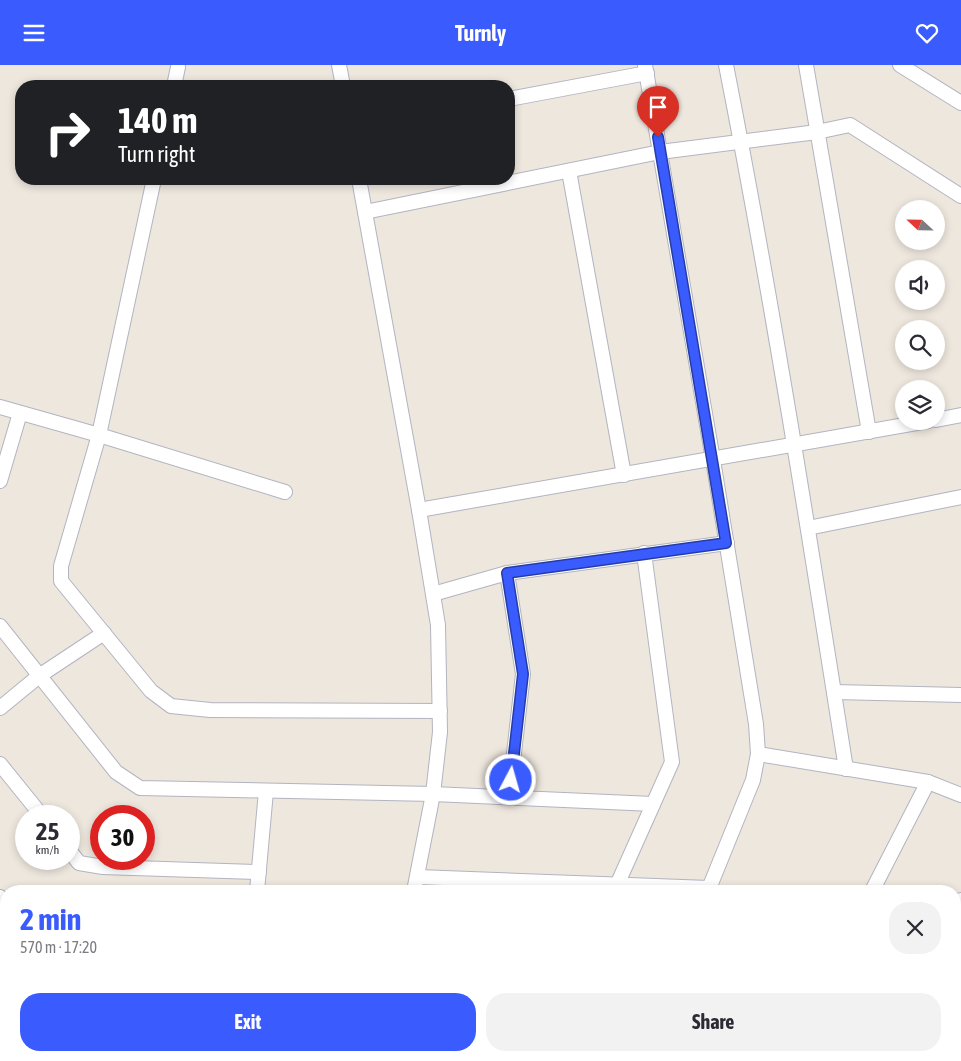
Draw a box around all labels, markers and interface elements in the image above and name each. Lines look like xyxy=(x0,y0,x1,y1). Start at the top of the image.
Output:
icon: menu xyxy=(20,19,48,47)
icon: heart xyxy=(913,19,941,47)
text: Turnly xyxy=(455,20,506,46)
pin xyxy=(637,86,679,137)
icon: arrive xyxy=(644,93,672,121)
icon: right xyxy=(35,100,100,165)
text: 140 m xyxy=(118,100,197,140)
text: Turn right xyxy=(118,141,195,167)
north arrow xyxy=(895,200,945,250)
map controls xyxy=(895,200,945,430)
button: sound xyxy=(895,260,945,310)
button: search xyxy=(895,320,945,370)
button: layers xyxy=(895,380,945,430)
position arrow xyxy=(484,753,536,805)
speed limit sign: 30 xyxy=(90,805,155,870)
text: 25 xyxy=(36,817,59,845)
text: km/h xyxy=(36,843,59,857)
text: 2 min xyxy=(20,902,81,936)
button: close xyxy=(889,902,941,954)
text: 570 m · 17:20 xyxy=(20,938,97,956)
button: Exit xyxy=(20,993,476,1051)
button: Share xyxy=(486,993,941,1051)

